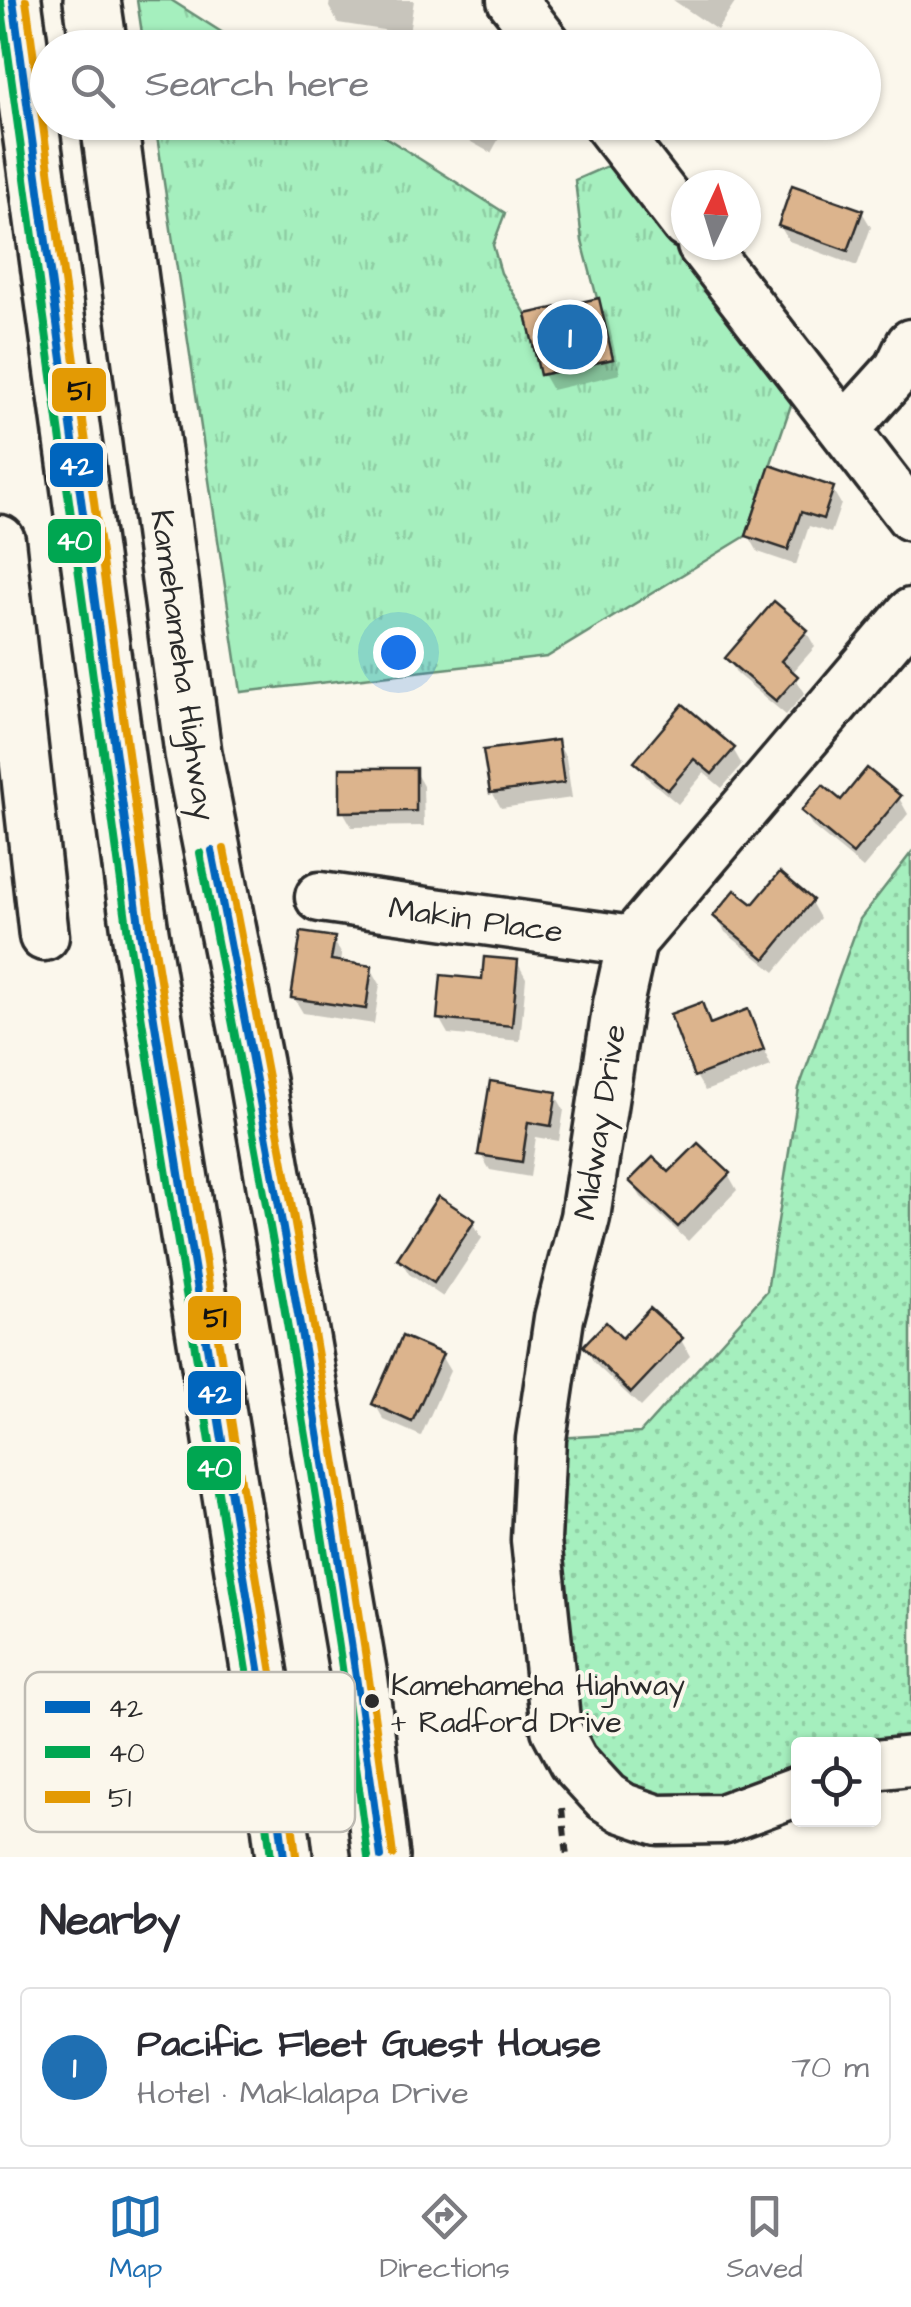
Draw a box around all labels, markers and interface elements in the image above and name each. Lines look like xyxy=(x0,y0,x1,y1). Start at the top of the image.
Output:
search box xyxy=(30,30,881,140)
icon: search xyxy=(65,58,120,113)
text: Search here xyxy=(145,59,369,111)
north arrow xyxy=(671,170,761,260)
pin: 1 xyxy=(538,300,602,374)
line badge: 51 xyxy=(50,366,108,414)
text: 51 xyxy=(67,372,91,411)
line badge: 42 xyxy=(48,441,105,489)
text: 42 xyxy=(58,447,95,486)
street label: Kamehameha Highway xyxy=(138,507,227,824)
line badge: 40 xyxy=(46,517,103,565)
text: 40 xyxy=(56,522,93,561)
your location xyxy=(373,627,424,678)
street label: Makin Place xyxy=(386,886,566,955)
street label: Midway Drive xyxy=(563,1021,638,1223)
line badge: 51 xyxy=(186,1294,243,1342)
text: 51 xyxy=(203,1299,227,1338)
line badge: 42 xyxy=(186,1369,243,1417)
text: 42 xyxy=(196,1375,233,1414)
line badge: 40 xyxy=(185,1444,243,1492)
text: 40 xyxy=(196,1449,233,1488)
place label: Kamehameha Highway + Radford Drive xyxy=(391,1665,685,1744)
legend xyxy=(25,1672,355,1832)
text: 42 xyxy=(108,1689,143,1728)
marker: Kamehameha Highway + Radford Drive xyxy=(362,1691,382,1711)
text: 40 xyxy=(108,1734,145,1773)
map controls xyxy=(791,1737,881,1827)
button: locate xyxy=(791,1737,881,1827)
text: 51 xyxy=(108,1779,132,1818)
text: Nearby xyxy=(40,1893,180,1951)
text: Pacific Fleet Guest House xyxy=(137,2019,601,2071)
text: 1 xyxy=(72,2045,77,2090)
text: 70 m xyxy=(791,2045,869,2090)
text: Hotel · Maklalapa Drive xyxy=(137,2071,469,2116)
tab: Map xyxy=(108,2189,163,2288)
tab: Directions xyxy=(380,2189,510,2288)
tab: Saved xyxy=(726,2189,803,2288)

